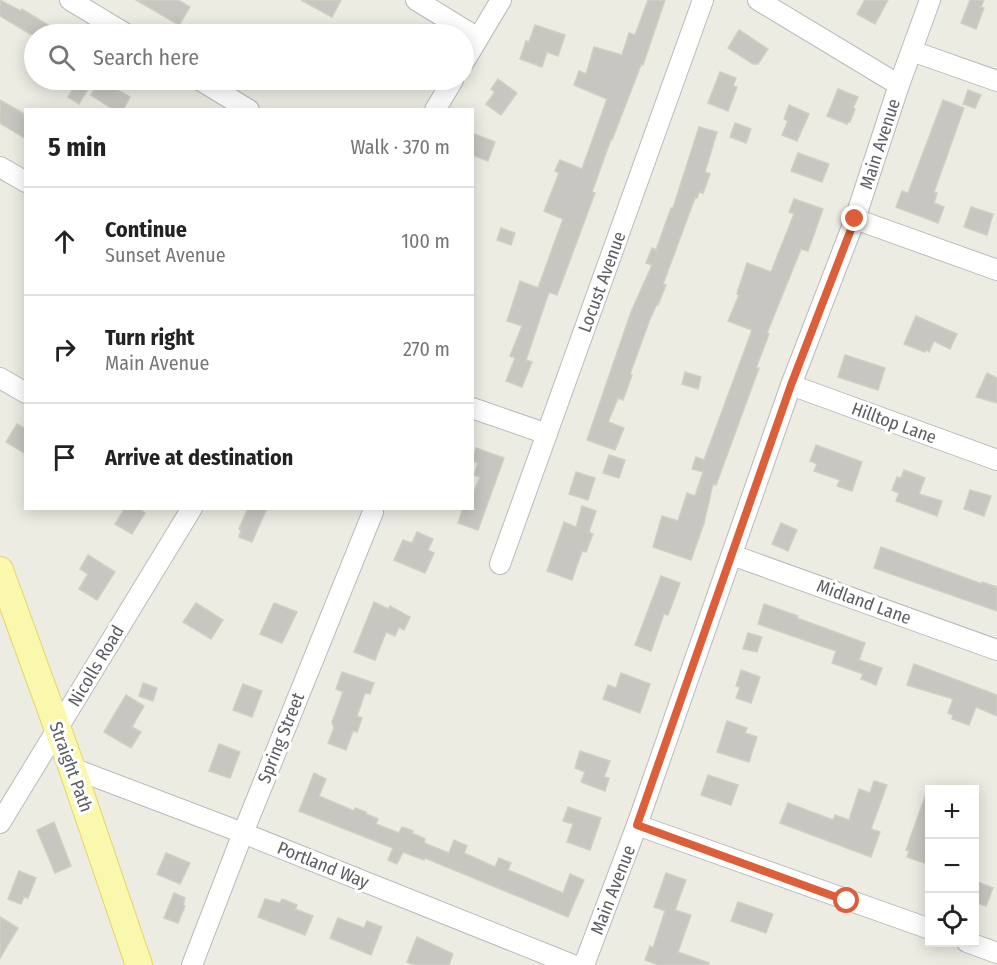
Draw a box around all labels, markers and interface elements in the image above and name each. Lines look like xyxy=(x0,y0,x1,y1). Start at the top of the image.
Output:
search box xyxy=(24,24,474,90)
icon: search xyxy=(45,41,78,74)
text: Search here xyxy=(93,44,199,71)
street label: Main Avenue xyxy=(855,96,905,192)
text: 5 min xyxy=(48,132,106,163)
text: Walk · 370 m xyxy=(350,135,450,159)
route end xyxy=(841,205,867,231)
text: Continue xyxy=(105,216,187,243)
icon: ahead xyxy=(48,225,81,258)
street label: Locust Avenue xyxy=(574,228,630,336)
text: 100 m xyxy=(401,229,450,253)
text: Sunset Avenue xyxy=(105,243,226,267)
text: Turn right xyxy=(105,324,194,351)
icon: right xyxy=(48,333,81,366)
text: 270 m xyxy=(403,337,450,361)
text: Main Avenue xyxy=(105,351,209,375)
street label: Hilltop Lane xyxy=(848,397,940,449)
icon: arrive xyxy=(48,441,81,474)
text: Arrive at destination xyxy=(105,444,293,471)
street label: Midland Lane xyxy=(814,575,914,629)
street label: Nicolls Road xyxy=(63,621,129,711)
street label: Spring Street xyxy=(253,689,309,787)
street label: Straight Path xyxy=(44,719,98,815)
map controls xyxy=(925,785,979,947)
button: + xyxy=(925,785,979,839)
street label: Portland Way xyxy=(274,837,372,893)
button: − xyxy=(925,839,979,893)
street label: Main Avenue xyxy=(586,842,640,938)
route start xyxy=(833,887,859,913)
button: locate xyxy=(925,893,979,947)

